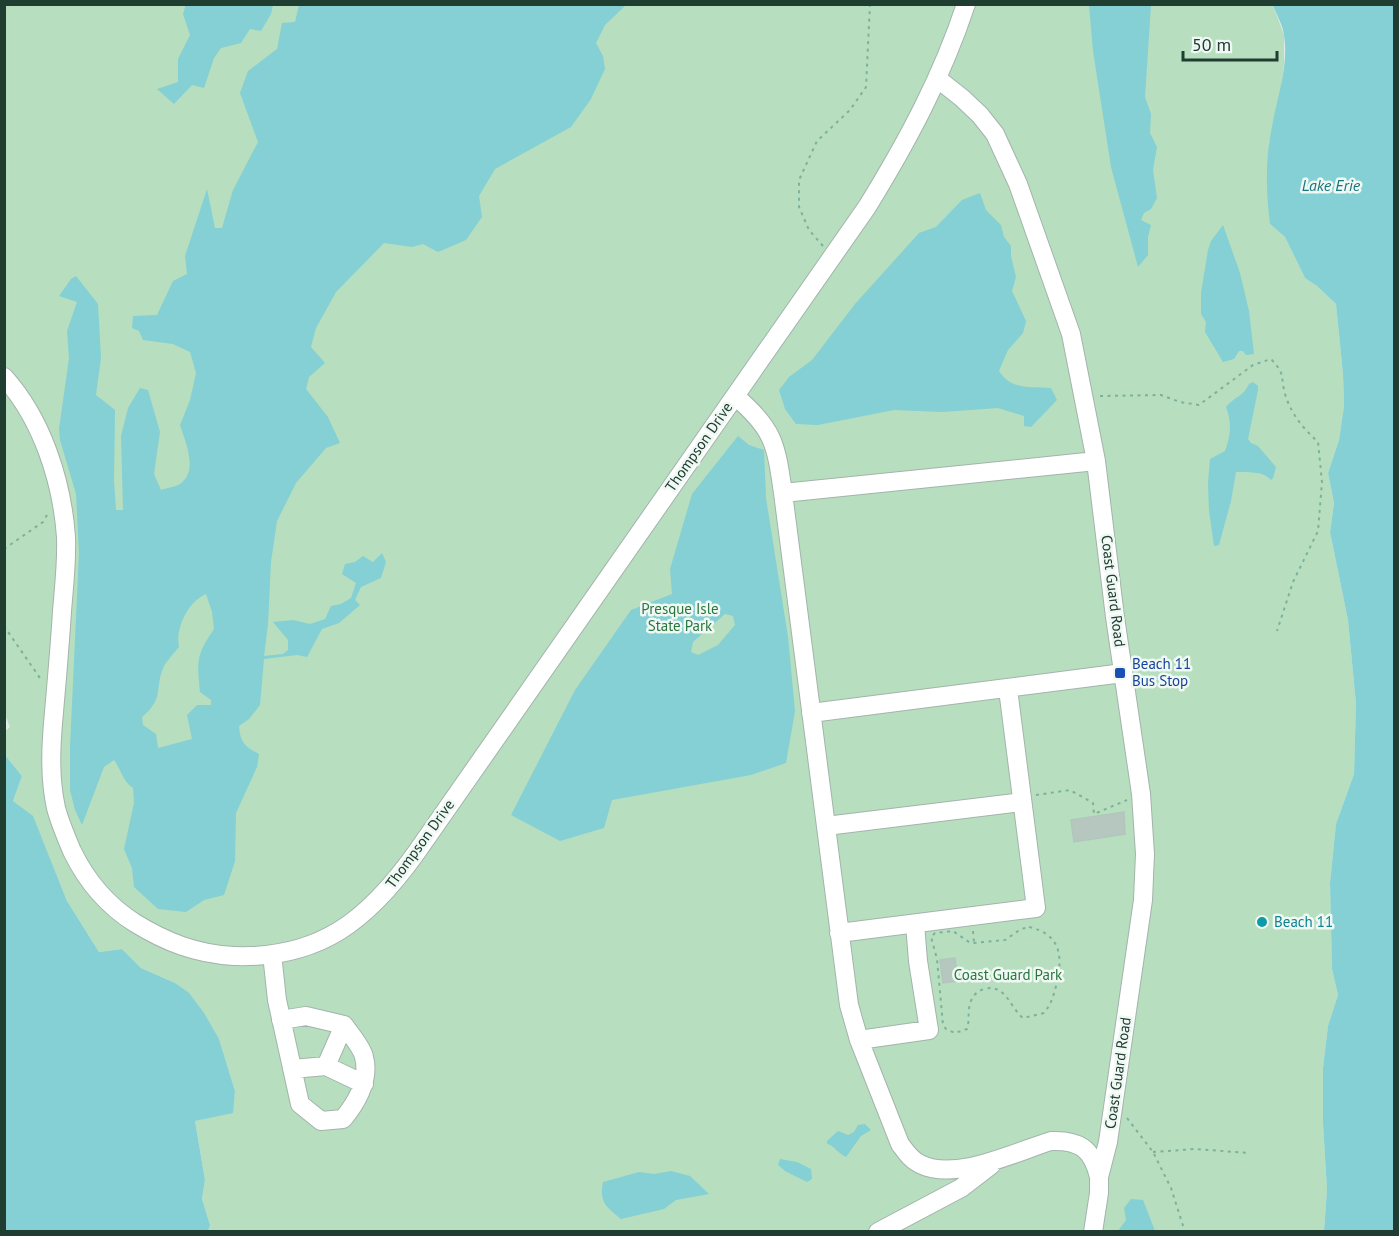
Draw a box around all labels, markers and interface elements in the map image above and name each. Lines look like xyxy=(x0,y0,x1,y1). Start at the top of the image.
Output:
scale bar xyxy=(1183,24,1278,62)
text: 50 m xyxy=(1192,33,1231,56)
water label: Lake Erie xyxy=(1302,175,1361,195)
street label: Thompson Drive xyxy=(661,398,736,495)
street label: Coast Guard Road xyxy=(1097,534,1130,648)
park label: Presque Isle State Park xyxy=(641,599,719,635)
place label: Beach 11 Bus Stop xyxy=(1132,654,1191,690)
marker: Beach 11 Bus Stop xyxy=(1113,666,1127,680)
street label: Thompson Drive xyxy=(381,796,458,892)
place label: Beach 11 xyxy=(1274,912,1333,931)
marker: Beach 11 xyxy=(1255,915,1269,929)
park label: Coast Guard Park xyxy=(954,965,1063,984)
street label: Coast Guard Road xyxy=(1100,1016,1135,1130)

